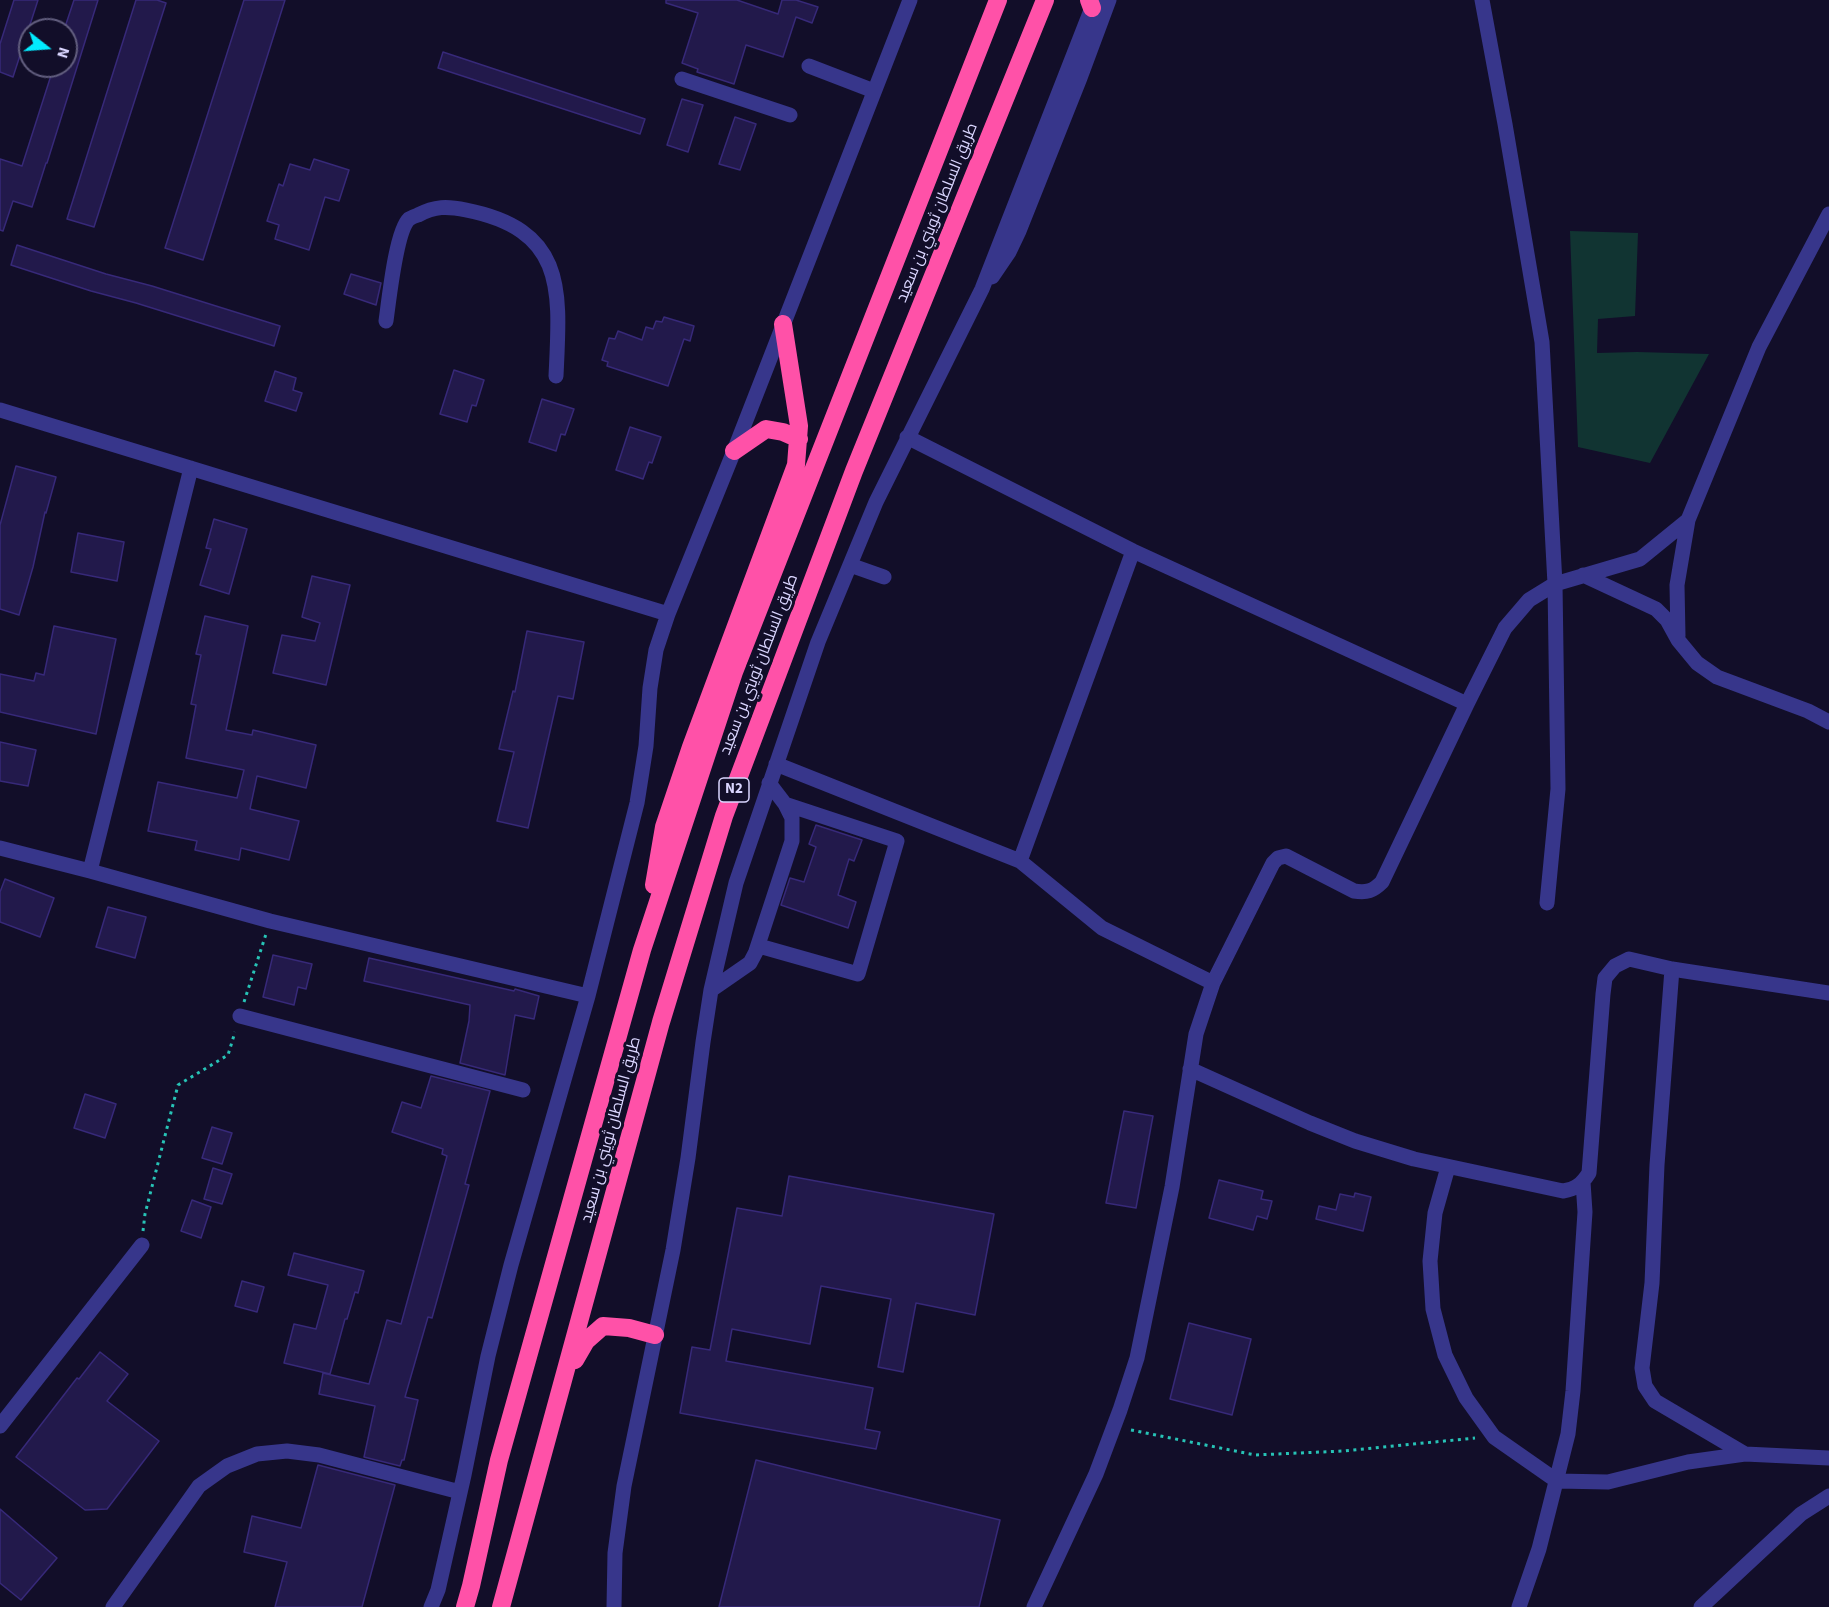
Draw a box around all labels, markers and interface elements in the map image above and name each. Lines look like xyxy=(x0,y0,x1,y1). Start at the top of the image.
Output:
north arrow xyxy=(18,18,78,78)
text: N xyxy=(51,44,75,61)
street label: طريق السلطان ثويني بن سعيد xyxy=(893,120,983,306)
street label: طريق السلطان ثويني بن سعيد xyxy=(717,572,803,758)
road number: N2 xyxy=(719,778,749,802)
street label: طريق السلطان ثويني بن سعيد xyxy=(578,1035,646,1225)

